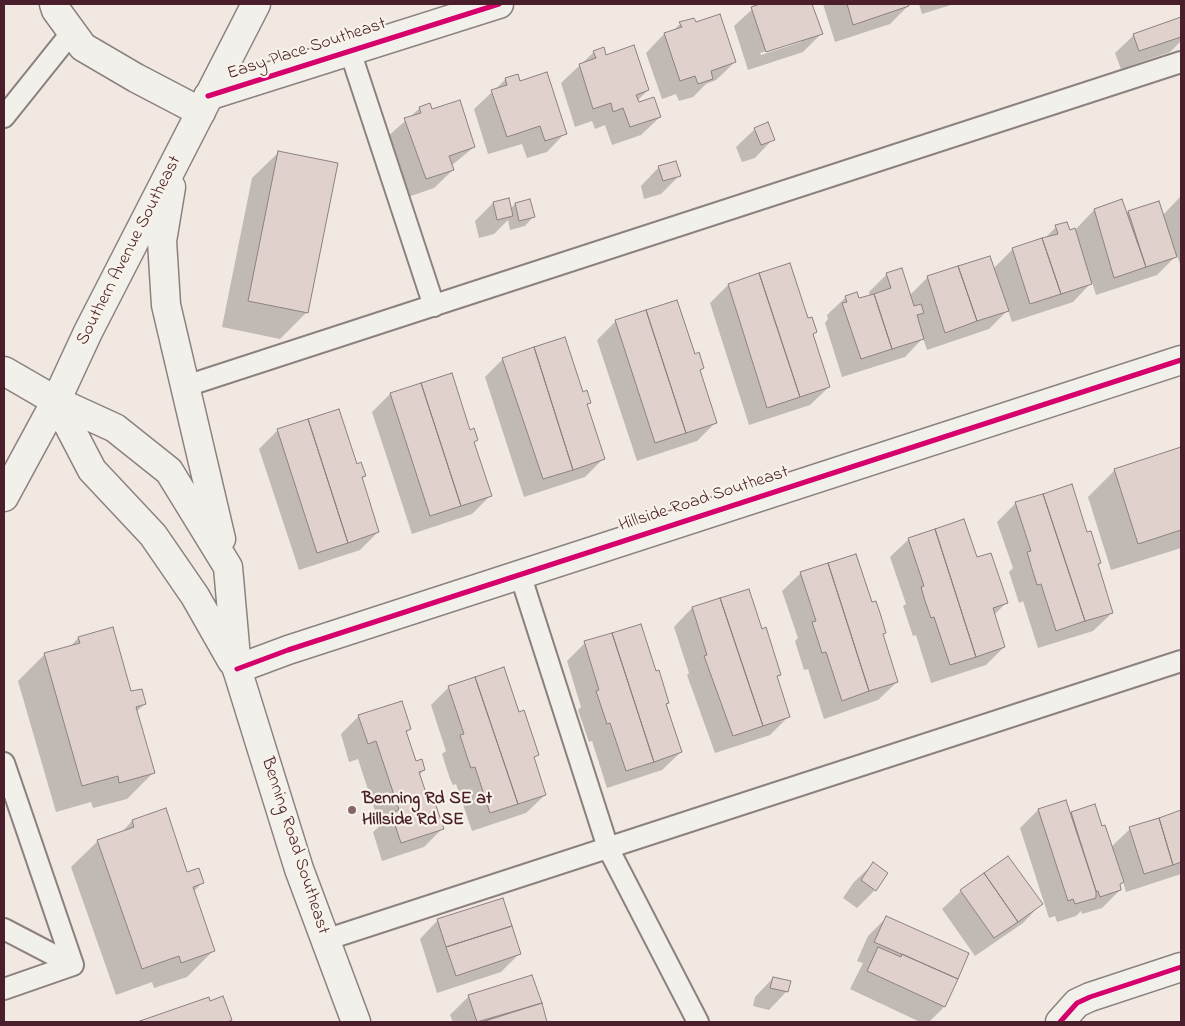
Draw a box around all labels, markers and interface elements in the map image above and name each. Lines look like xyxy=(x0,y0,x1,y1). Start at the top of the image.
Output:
street label: Easy Place Southeast xyxy=(225,14,389,86)
street label: Southern Avenue Southeast xyxy=(73,153,187,349)
street label: Hillside Road Southeast xyxy=(616,462,792,538)
street label: Benning Road Southeast xyxy=(255,755,333,937)
place label: Benning Rd SE at Hillside Rd SE xyxy=(362,789,492,832)
marker: Benning Rd SE at Hillside Rd SE xyxy=(346,804,358,816)

